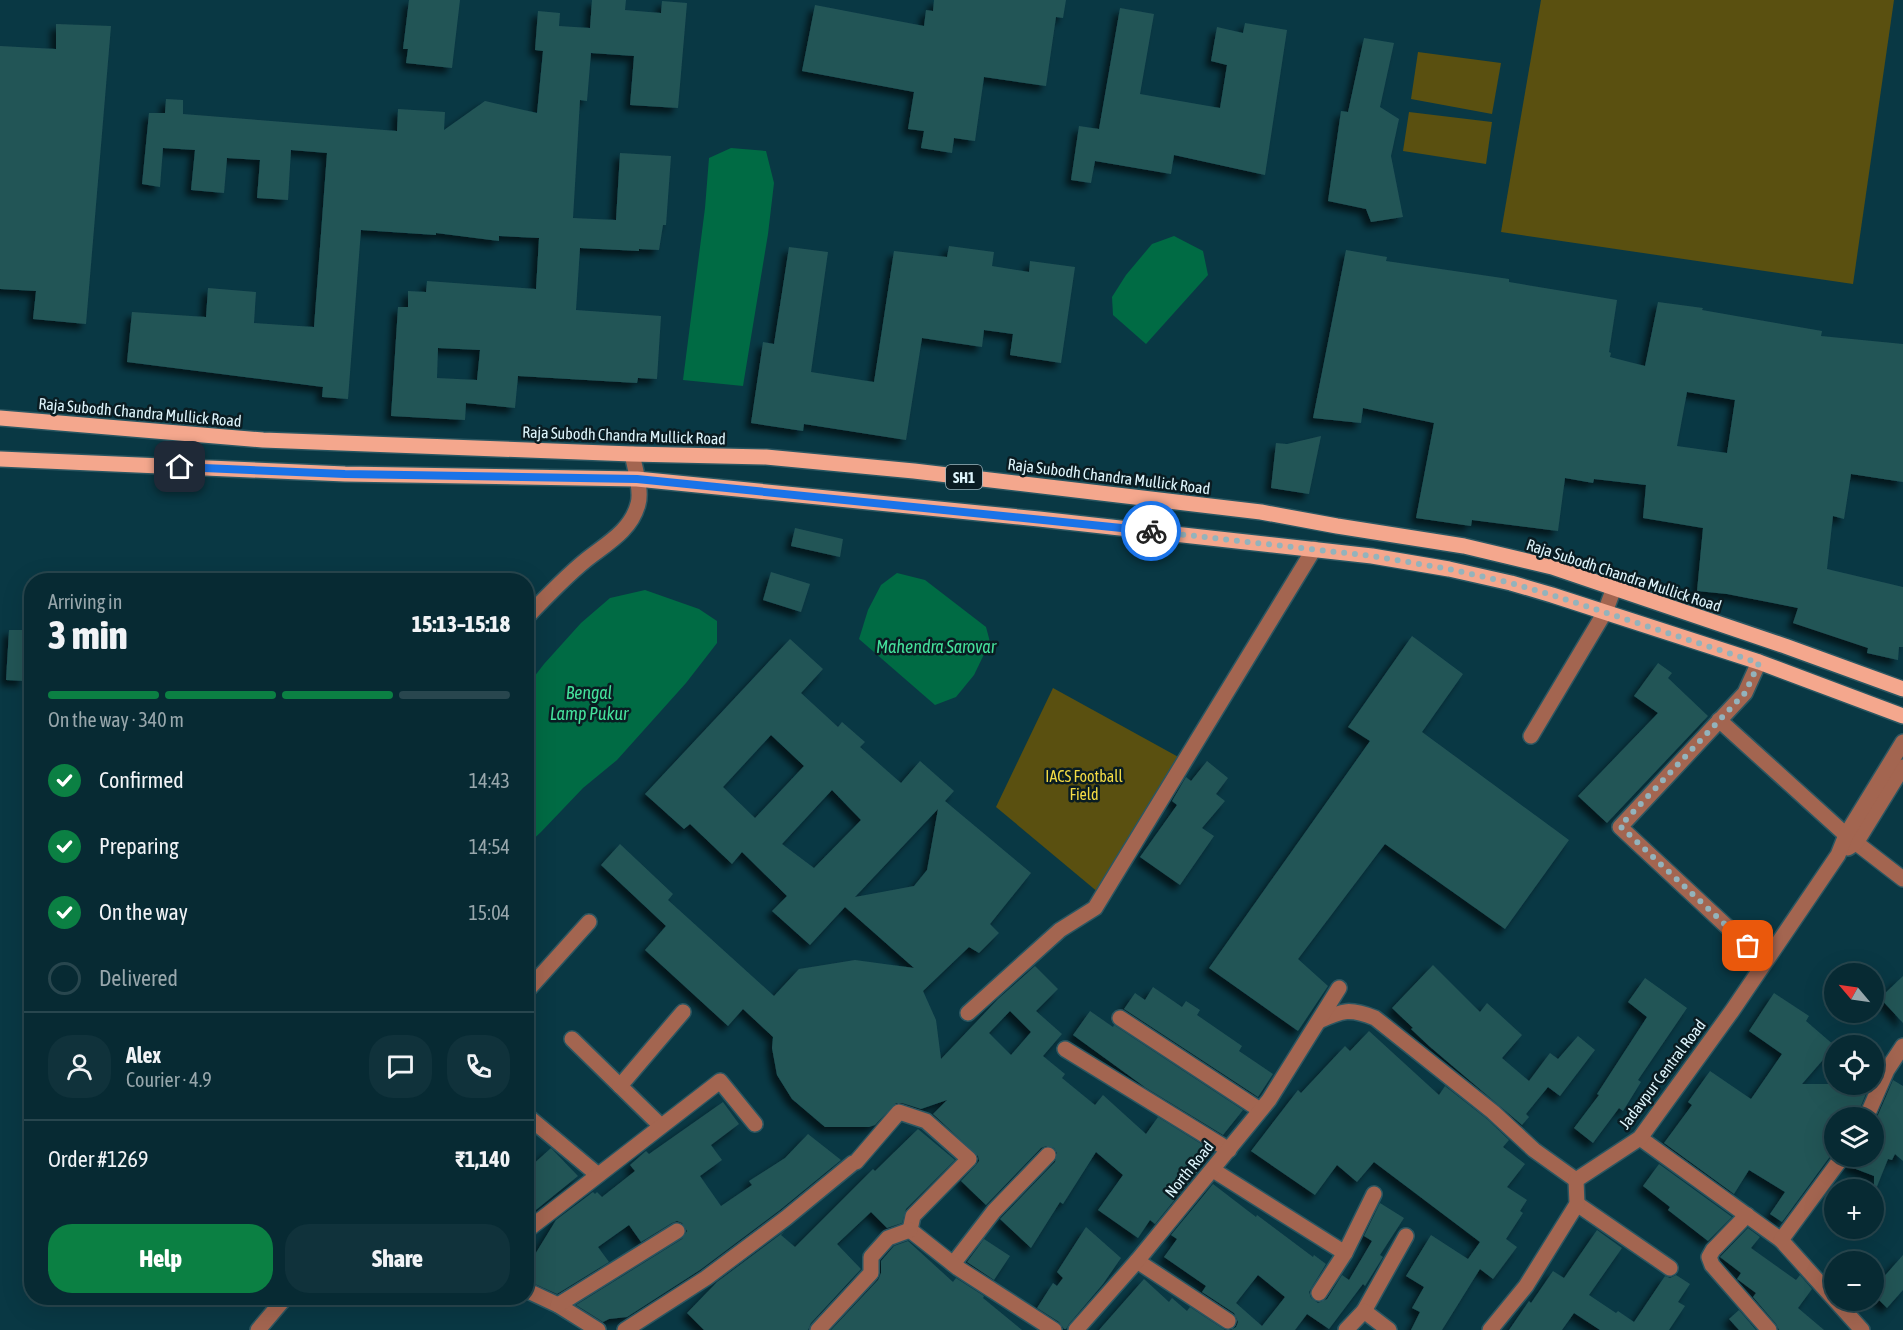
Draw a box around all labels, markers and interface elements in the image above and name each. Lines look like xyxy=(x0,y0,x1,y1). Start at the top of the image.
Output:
street label: Raja Subodh Chandra Mullick Road xyxy=(38,394,242,431)
street label: Raja Subodh Chandra Mullick Road xyxy=(522,422,726,449)
pin xyxy=(154,441,205,492)
icon: home xyxy=(163,450,196,483)
street label: Raja Subodh Chandra Mullick Road xyxy=(1007,455,1211,498)
road number: SH1 xyxy=(946,465,982,489)
courier xyxy=(1121,501,1181,561)
icon: bike xyxy=(1135,515,1168,548)
street label: Raja Subodh Chandra Mullick Road xyxy=(1524,535,1724,616)
text: Arriving in xyxy=(48,590,122,613)
text: 15:13–15:18 xyxy=(412,611,510,637)
text: 3 min xyxy=(48,613,128,657)
water label: Mahendra Sarovar xyxy=(876,636,997,657)
water label: Bengal Lamp Pukur xyxy=(550,682,629,724)
text: On the way · 340 m xyxy=(48,708,184,731)
icon: check xyxy=(48,764,81,797)
text: Confirmed xyxy=(99,767,184,793)
park label: IACS Football Field xyxy=(1045,767,1123,803)
text: 14:43 xyxy=(469,769,510,792)
icon: check xyxy=(48,830,81,863)
text: Preparing xyxy=(99,833,179,859)
text: 14:54 xyxy=(469,835,510,858)
icon: check xyxy=(48,896,81,929)
text: On the way xyxy=(99,899,188,925)
text: 15:04 xyxy=(468,901,510,924)
pin xyxy=(1722,920,1773,971)
icon: bag xyxy=(1731,929,1764,962)
north arrow xyxy=(1824,963,1884,1023)
map controls xyxy=(1824,963,1884,1311)
text: Delivered xyxy=(99,965,178,991)
street label: Jadavpur Central Road xyxy=(1615,1016,1710,1133)
button: person xyxy=(48,1035,111,1098)
button: chat xyxy=(369,1035,432,1098)
button: phone xyxy=(447,1035,510,1098)
button: locate xyxy=(1824,1035,1884,1095)
text: Alex xyxy=(126,1042,161,1068)
text: Courier · 4.9 xyxy=(126,1068,212,1091)
button: layers xyxy=(1824,1107,1884,1167)
street label: North Road xyxy=(1161,1137,1217,1201)
text: Order #1269 xyxy=(48,1146,148,1172)
text: ₹1,140 xyxy=(455,1146,510,1172)
button: + xyxy=(1824,1179,1884,1239)
button: Help xyxy=(48,1224,273,1293)
button: Share xyxy=(285,1224,510,1293)
button: − xyxy=(1824,1251,1884,1311)

